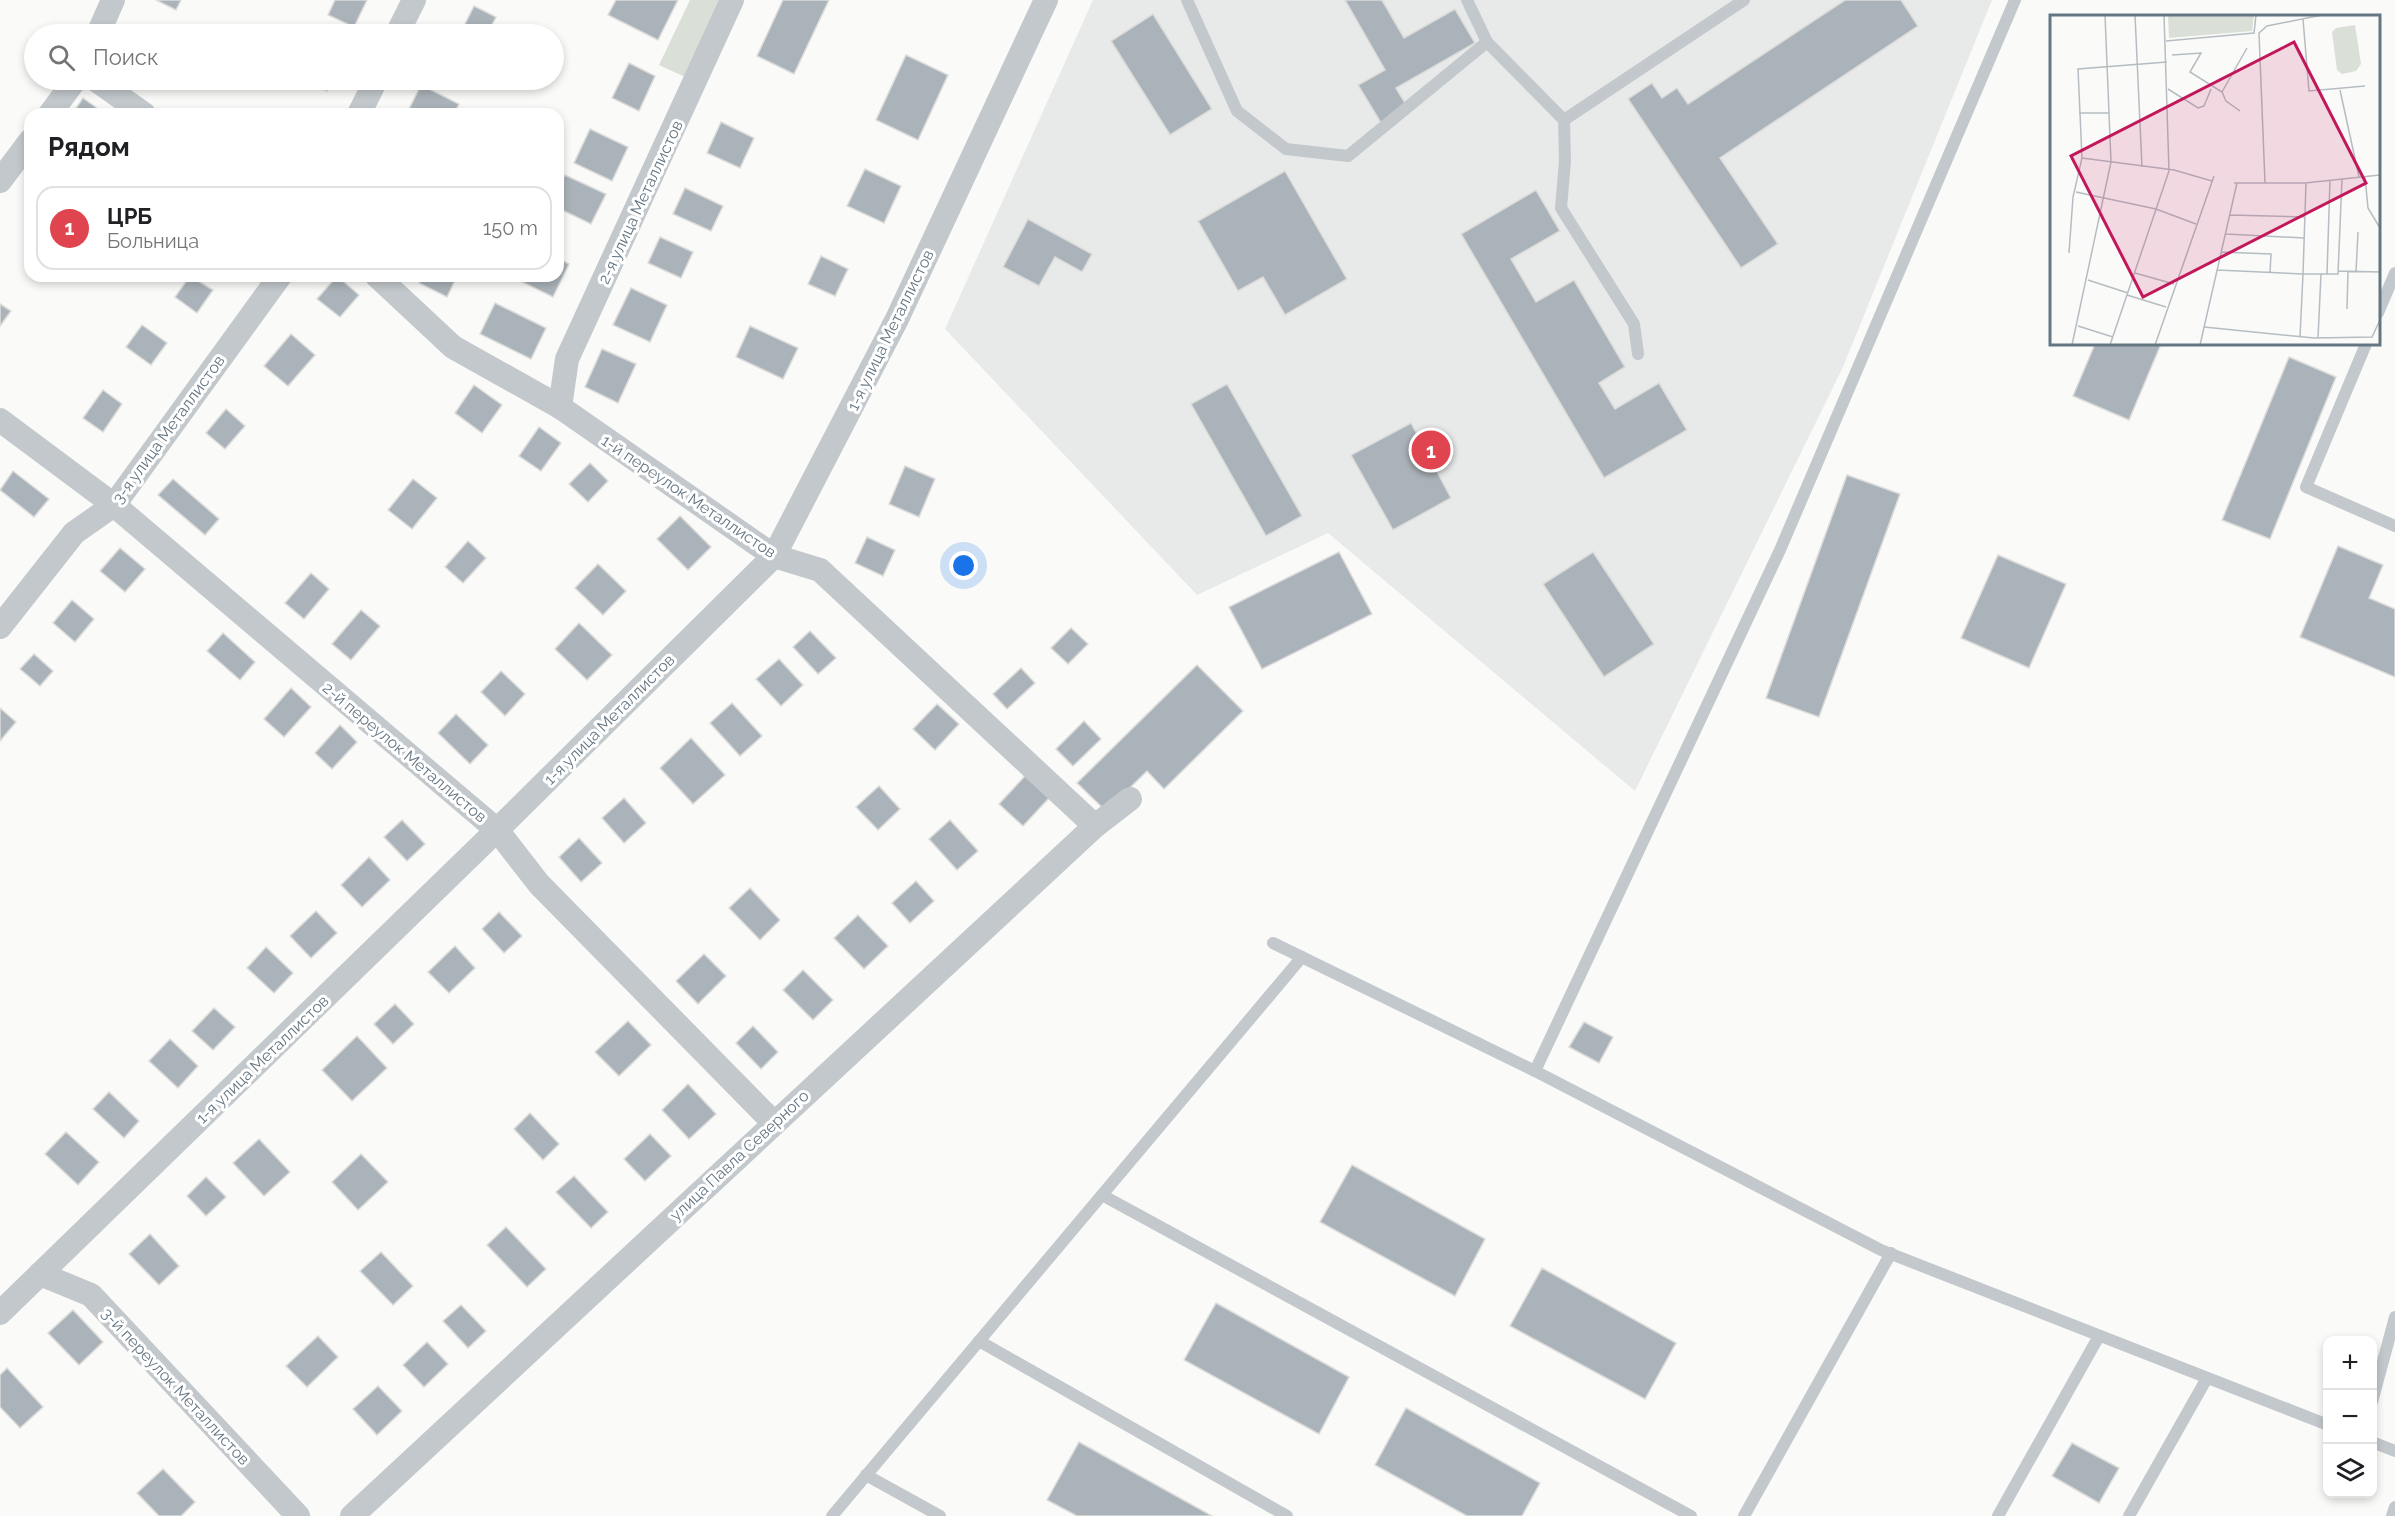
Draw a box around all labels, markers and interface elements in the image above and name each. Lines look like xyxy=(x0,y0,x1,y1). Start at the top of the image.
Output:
inset map xyxy=(2050,15,2380,345)
search box xyxy=(24,24,564,90)
icon: search xyxy=(45,41,78,74)
text: Поиск xyxy=(93,44,158,70)
street label: 2-я улица Металлистов xyxy=(594,117,687,287)
text: Рядом xyxy=(48,132,130,162)
text: ЦРБ xyxy=(107,203,152,229)
text: 1 xyxy=(65,216,74,240)
text: 150 m xyxy=(483,216,538,240)
text: Больница xyxy=(107,229,199,253)
street label: 1-я улица Металлистов xyxy=(843,247,938,414)
street label: 3-я улица Металлистов xyxy=(108,352,229,507)
pin: 1 xyxy=(1412,428,1450,472)
street label: 1-й переулок Металлистов xyxy=(598,431,779,562)
your location xyxy=(949,551,978,580)
street label: 1-я улица Металлистов xyxy=(540,650,678,788)
street label: 2-й переулок Металлистов xyxy=(319,678,490,826)
street label: 1-я улица Металлистов xyxy=(192,991,332,1128)
street label: улица Павла Северного xyxy=(666,1086,813,1225)
street label: 3-й переулок Металлистов xyxy=(98,1304,253,1469)
map controls xyxy=(2323,1336,2377,1498)
button: + xyxy=(2323,1336,2377,1390)
button: − xyxy=(2323,1390,2377,1444)
button: layers xyxy=(2323,1444,2377,1498)

